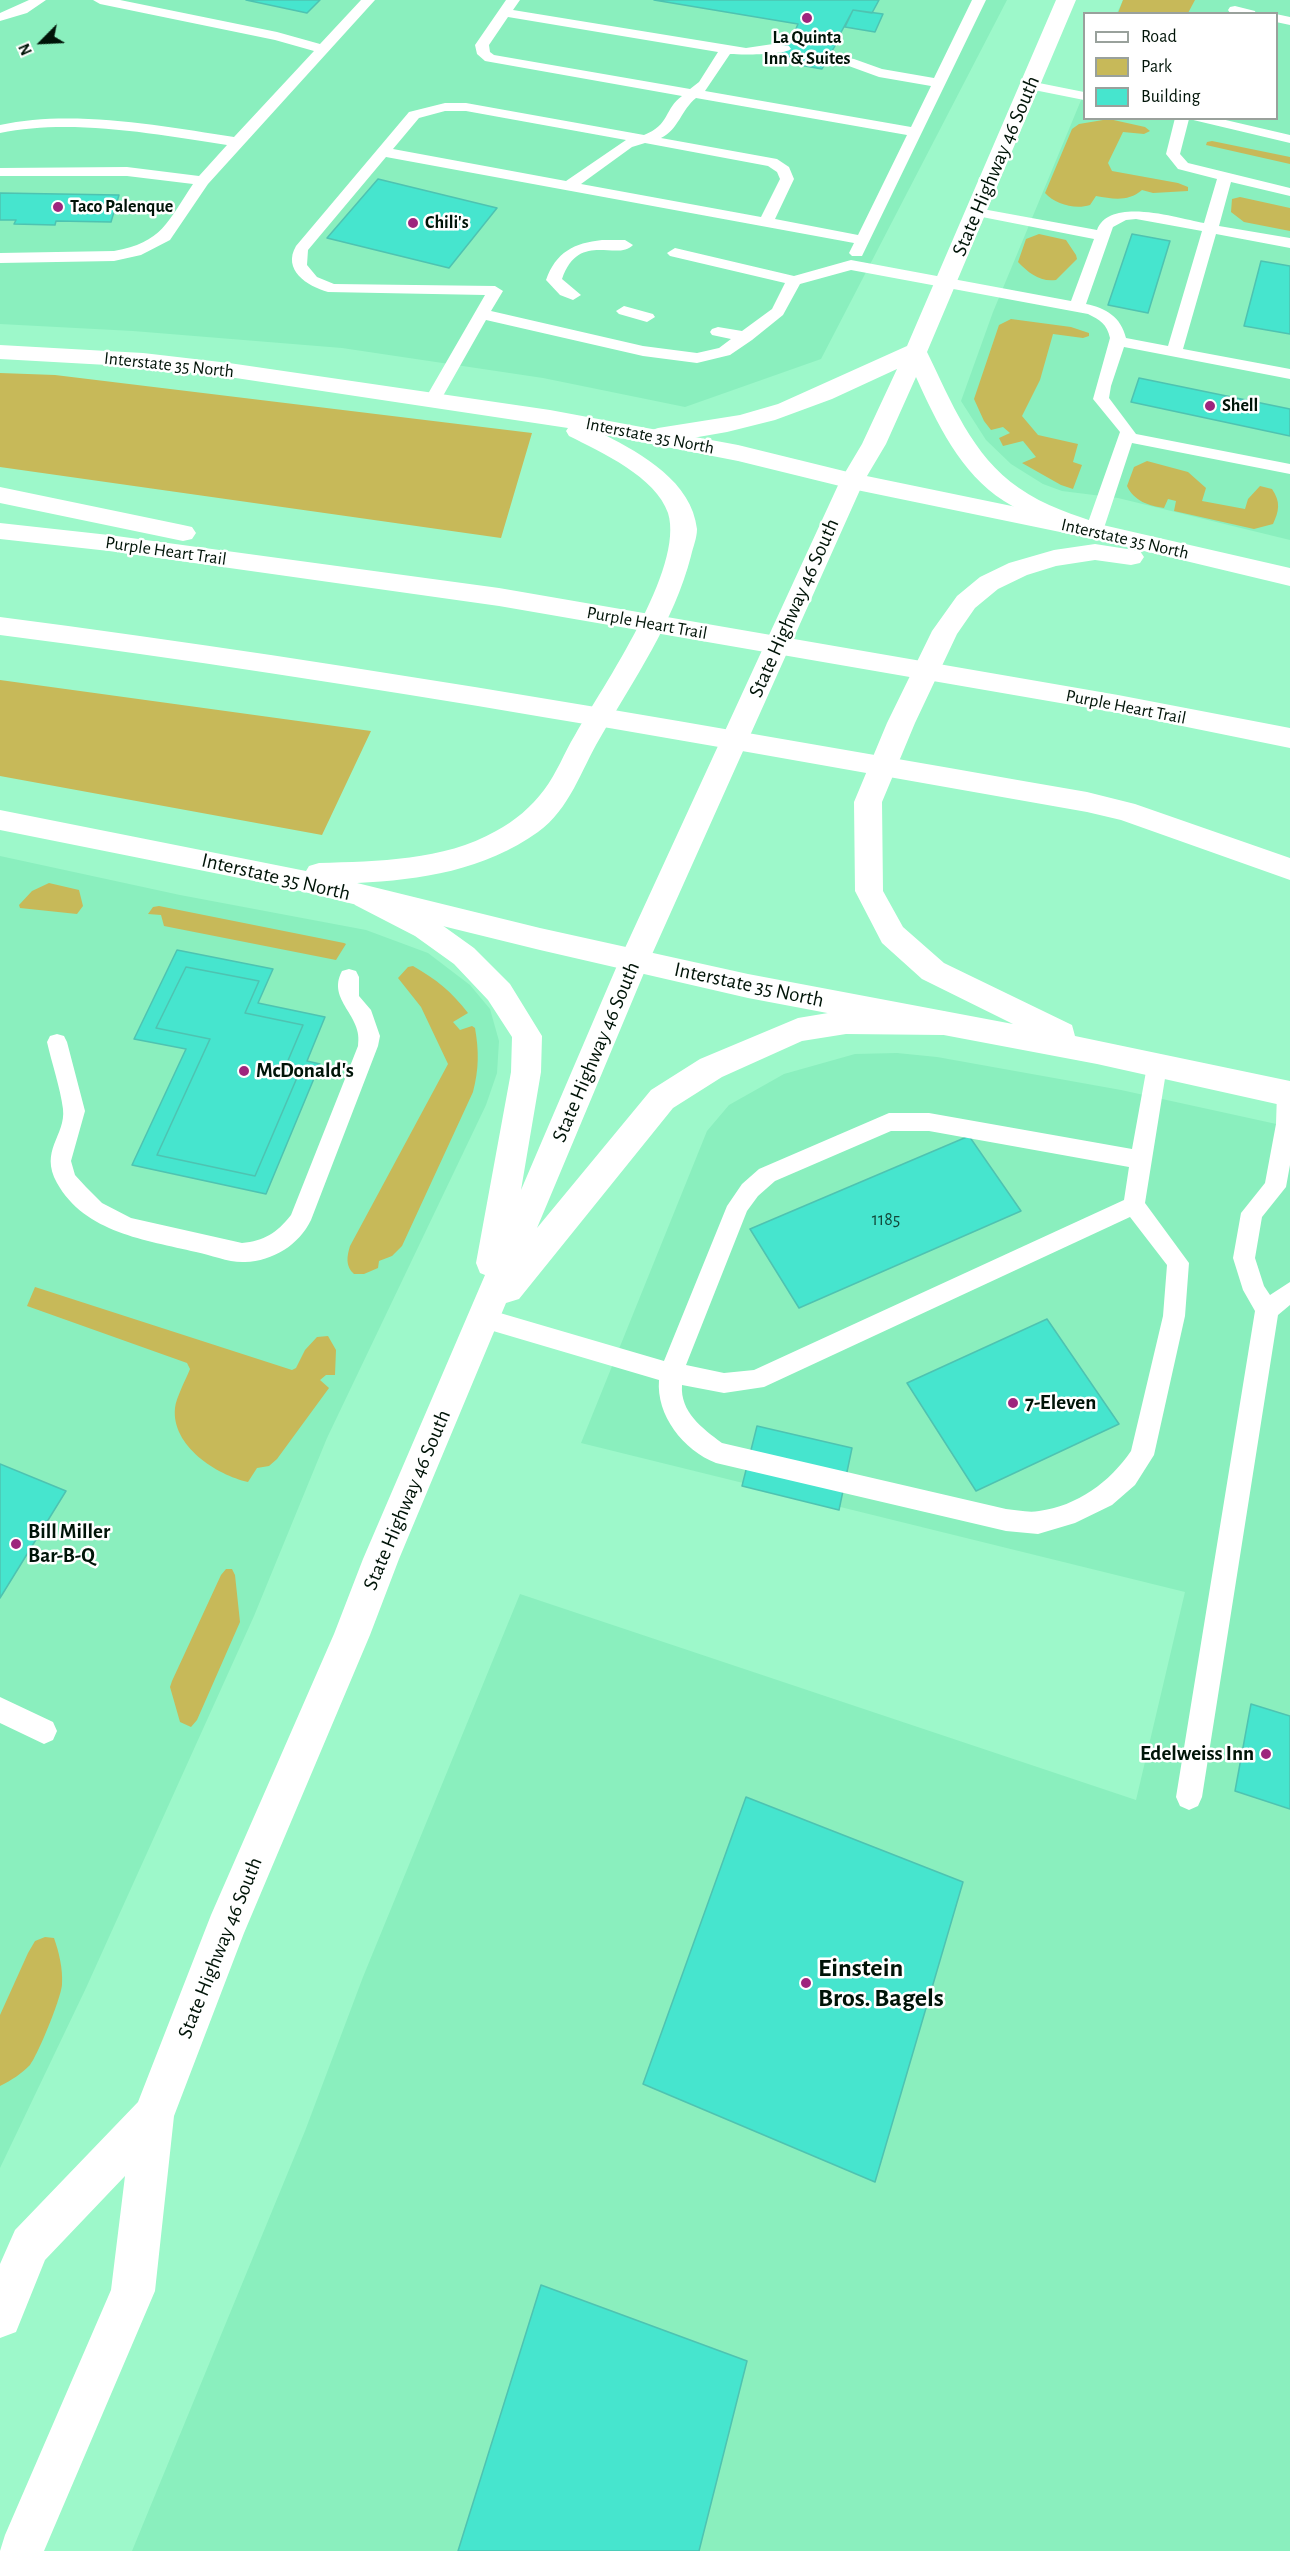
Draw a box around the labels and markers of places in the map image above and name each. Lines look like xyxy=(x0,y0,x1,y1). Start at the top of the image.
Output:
marker: La Quinta Inn & Suites xyxy=(800,11,814,25)
place label: La Quinta Inn & Suites xyxy=(764,27,850,70)
place label: Taco Palenque xyxy=(70,196,173,218)
marker: Taco Palenque xyxy=(51,200,65,214)
place label: Chili's xyxy=(425,212,469,234)
marker: Chili's xyxy=(406,216,420,230)
place label: Shell xyxy=(1222,395,1258,417)
marker: Shell xyxy=(1203,399,1217,413)
place label: McDonald's xyxy=(256,1058,354,1084)
marker: McDonald's xyxy=(237,1064,251,1078)
place label: 7-Eleven xyxy=(1025,1390,1096,1416)
marker: 7-Eleven xyxy=(1006,1396,1020,1410)
place label: Bill Miller Bar-B-Q xyxy=(28,1519,110,1569)
marker: Bill Miller Bar-B-Q xyxy=(9,1537,23,1551)
place label: Edelweiss Inn xyxy=(1140,1741,1254,1767)
marker: Edelweiss Inn xyxy=(1259,1747,1273,1761)
place label: Einstein Bros. Bagels xyxy=(818,1952,944,2014)
marker: Einstein Bros. Bagels xyxy=(799,1976,813,1990)

